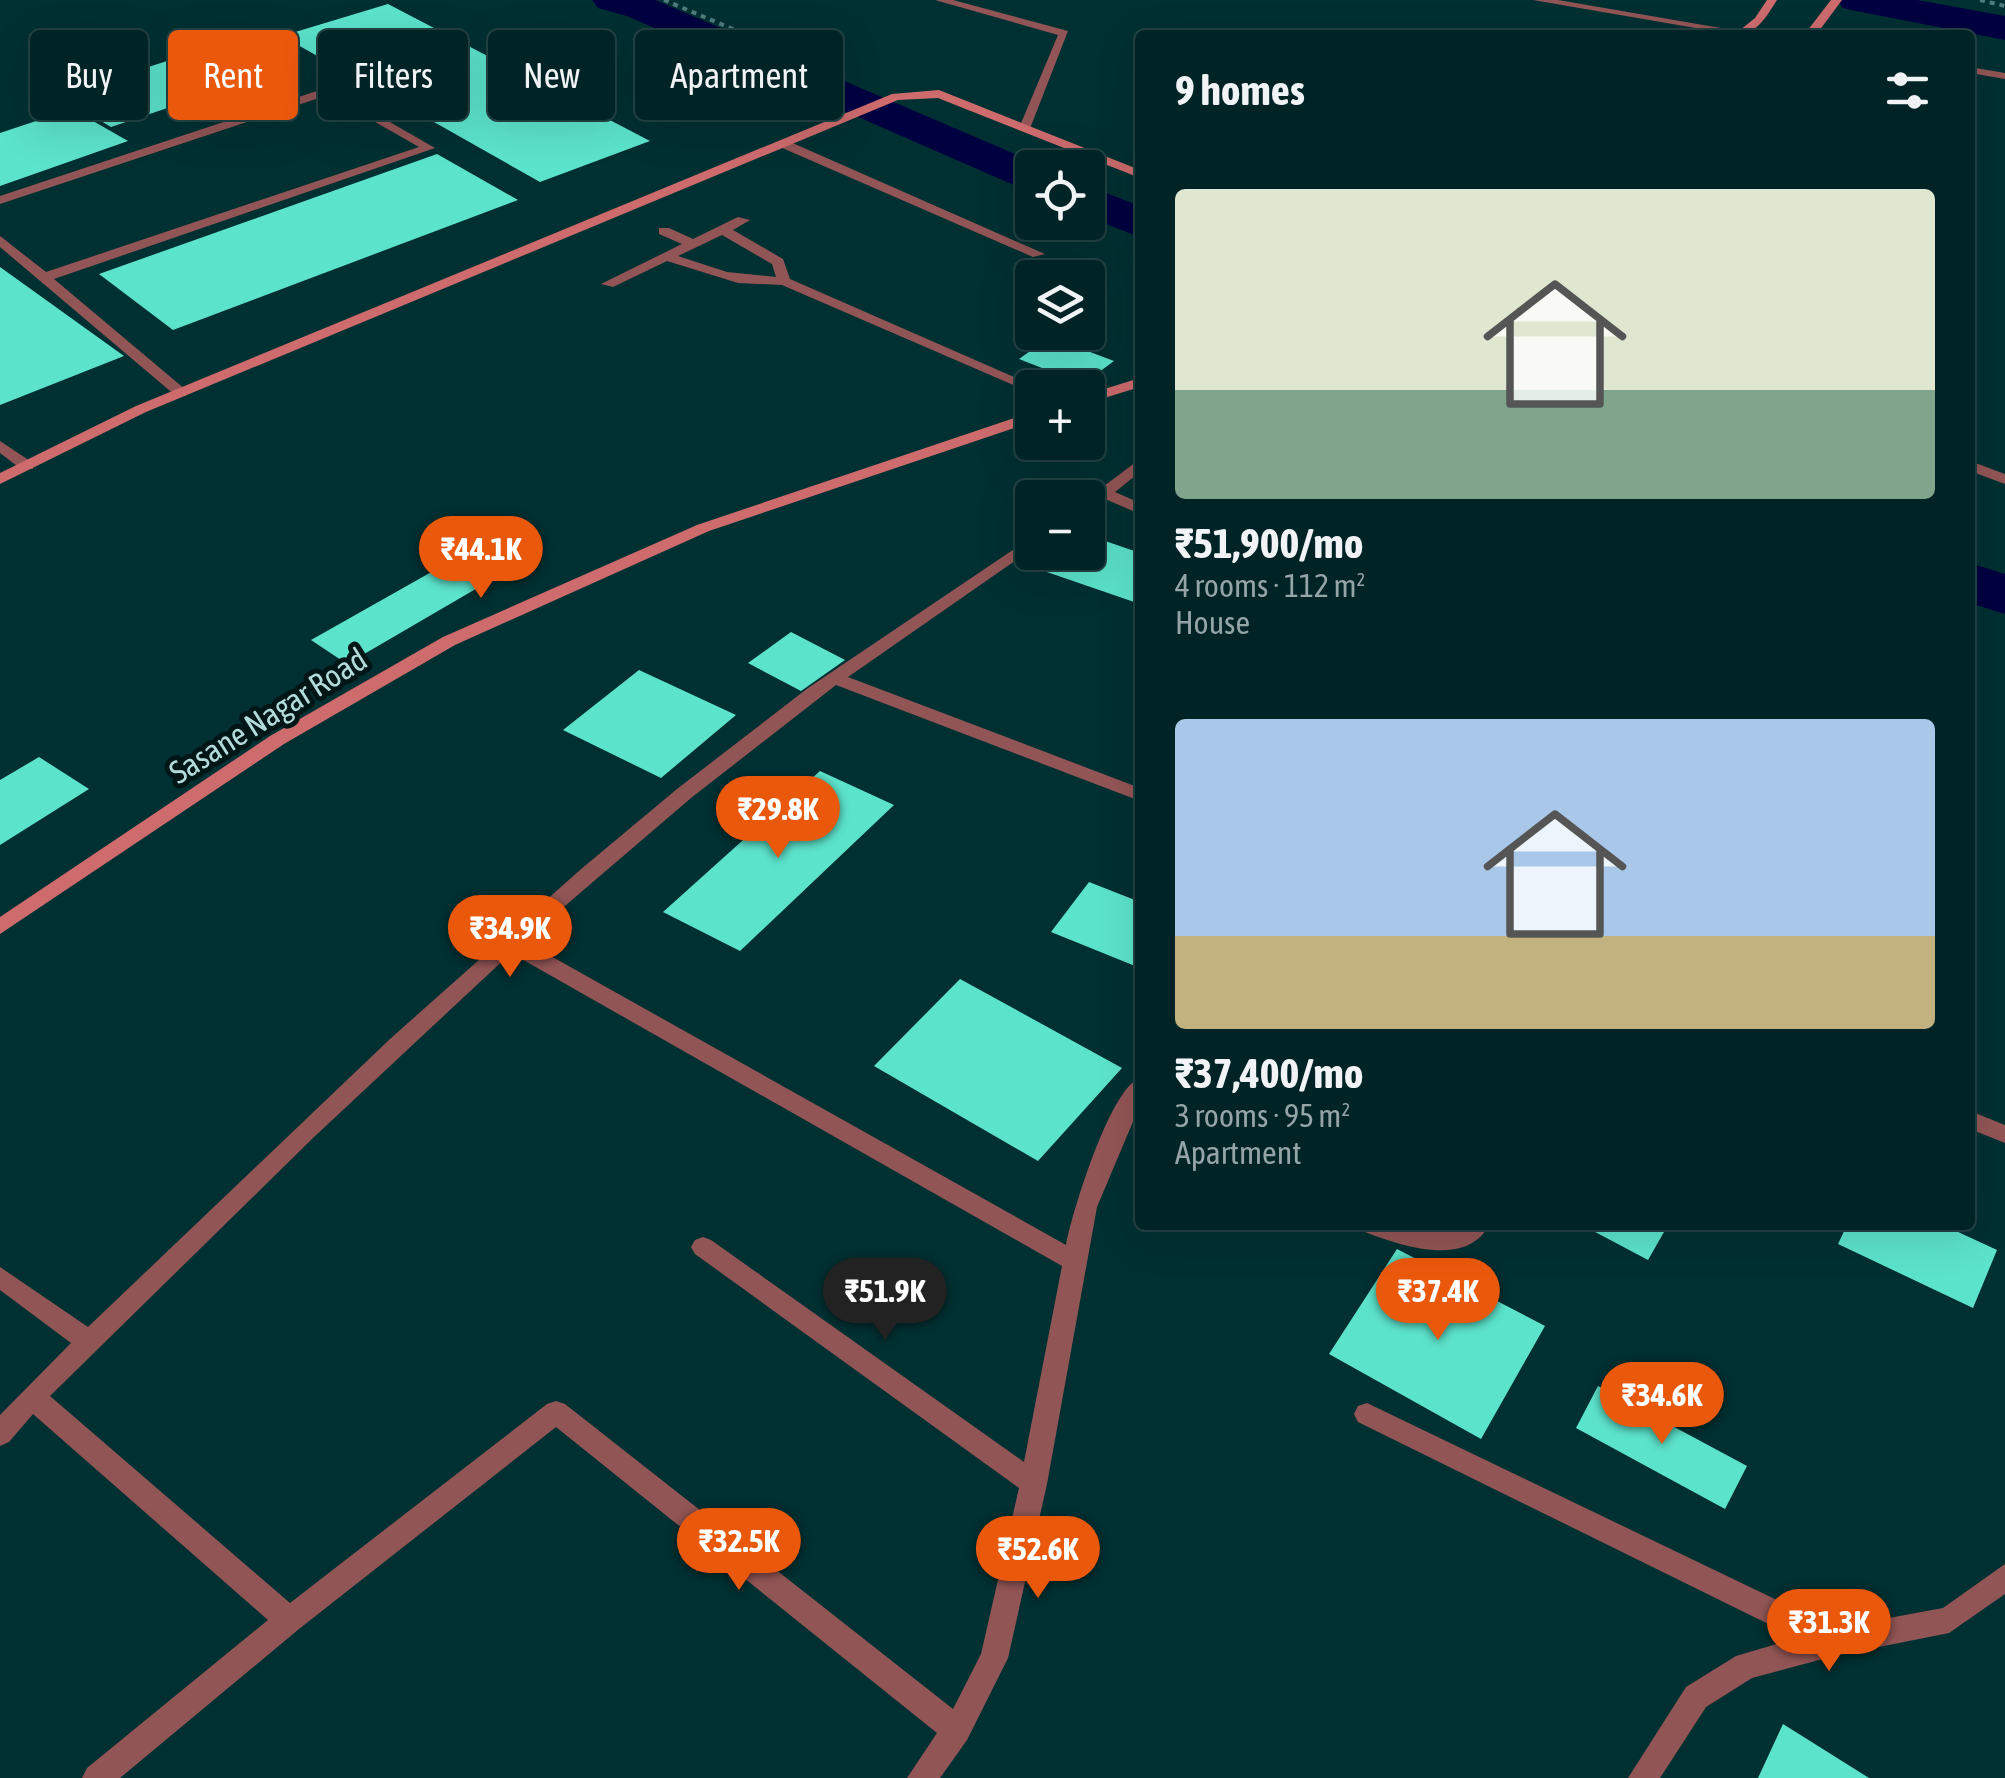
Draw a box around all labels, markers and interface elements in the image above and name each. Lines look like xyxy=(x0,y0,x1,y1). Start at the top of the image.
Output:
chip: Buy xyxy=(30,30,148,120)
chip: Rent xyxy=(168,30,298,120)
chip: Filters xyxy=(318,30,468,120)
chip: New xyxy=(488,30,615,120)
chip: Apartment xyxy=(635,30,843,120)
icon: filters xyxy=(1880,63,1935,118)
text: 9 homes xyxy=(1175,66,1305,114)
map controls xyxy=(1015,150,1105,570)
button: locate xyxy=(1015,150,1105,240)
icon: home xyxy=(1465,254,1645,434)
button: layers xyxy=(1015,260,1105,350)
button: + xyxy=(1015,370,1105,460)
button: − xyxy=(1015,480,1105,570)
pin: ₹44.1K xyxy=(400,516,562,601)
text: ₹51,900/mo xyxy=(1175,519,1363,567)
text: ₹44.1K xyxy=(441,530,521,567)
text: 4 rooms · 112 m² xyxy=(1175,567,1365,604)
text: House xyxy=(1175,604,1250,641)
street label: Sasane Nagar Road xyxy=(162,640,373,791)
pin: ₹29.8K xyxy=(697,776,859,861)
icon: home xyxy=(1465,784,1645,964)
text: ₹29.8K xyxy=(738,790,818,827)
pin: ₹34.9K xyxy=(429,895,591,980)
text: ₹34.9K xyxy=(470,909,550,946)
text: ₹37,400/mo xyxy=(1175,1049,1363,1097)
text: 3 rooms · 95 m² xyxy=(1175,1097,1350,1134)
text: Apartment xyxy=(1175,1134,1301,1171)
pin: ₹51.9K xyxy=(804,1258,966,1343)
pin: ₹37.4K xyxy=(1357,1258,1519,1343)
text: ₹51.9K xyxy=(845,1272,925,1309)
text: ₹37.4K xyxy=(1398,1272,1478,1309)
pin: ₹34.6K xyxy=(1581,1362,1743,1447)
text: ₹34.6K xyxy=(1622,1376,1702,1413)
pin: ₹32.5K xyxy=(658,1508,820,1593)
pin: ₹52.6K xyxy=(957,1516,1119,1601)
text: ₹32.5K xyxy=(699,1522,779,1559)
text: ₹52.6K xyxy=(998,1530,1078,1567)
pin: ₹31.3K xyxy=(1748,1589,1910,1674)
text: ₹31.3K xyxy=(1789,1603,1869,1640)

